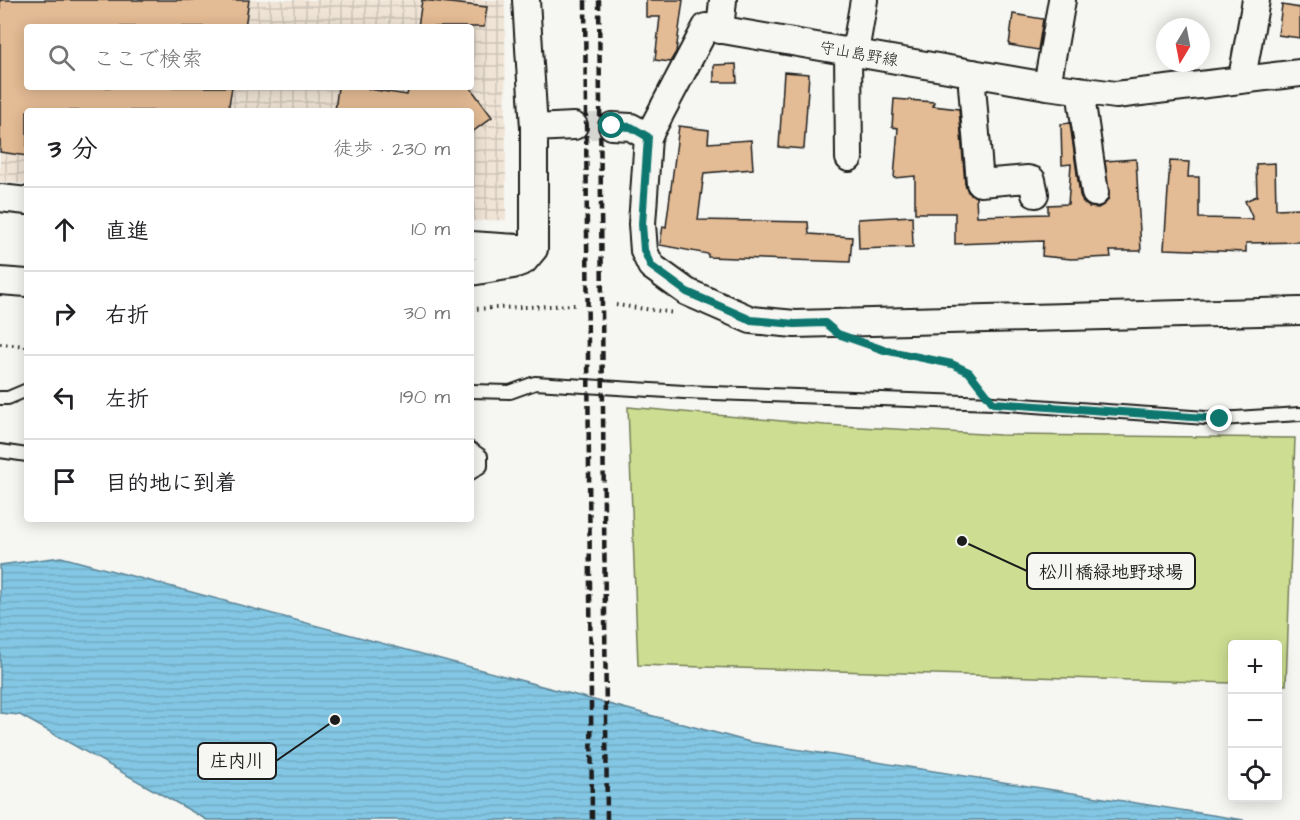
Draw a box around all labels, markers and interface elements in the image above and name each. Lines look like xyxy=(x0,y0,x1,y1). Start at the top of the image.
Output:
north arrow xyxy=(1156,18,1210,72)
search box xyxy=(24,24,474,90)
street label: 守山島野線 xyxy=(818,36,900,72)
icon: search xyxy=(45,41,78,74)
text: ここで検索 xyxy=(93,44,203,75)
route start xyxy=(598,112,624,138)
text: 3 分 xyxy=(48,131,98,167)
text: 徒歩 · 230 m xyxy=(333,135,450,163)
icon: ahead xyxy=(48,213,81,246)
text: 10 m xyxy=(411,215,450,243)
text: 直進 xyxy=(105,216,149,247)
icon: right xyxy=(48,297,81,330)
text: 30 m xyxy=(404,299,450,327)
text: 右折 xyxy=(105,300,149,331)
icon: left xyxy=(48,381,81,414)
text: 190 m xyxy=(400,383,450,411)
text: 左折 xyxy=(105,384,149,415)
route end xyxy=(1206,405,1232,431)
icon: arrive xyxy=(48,465,81,498)
text: 目的地に到着 xyxy=(105,468,237,499)
callout: 松川橋緑地野球場 xyxy=(1027,553,1195,589)
text: 松川橋緑地野球場 xyxy=(1039,560,1183,585)
map controls xyxy=(1228,640,1282,802)
button: + xyxy=(1228,640,1282,694)
button: − xyxy=(1228,694,1282,748)
callout: 庄内川 xyxy=(198,743,276,779)
button: locate xyxy=(1228,748,1282,802)
text: 庄内川 xyxy=(210,749,264,774)

